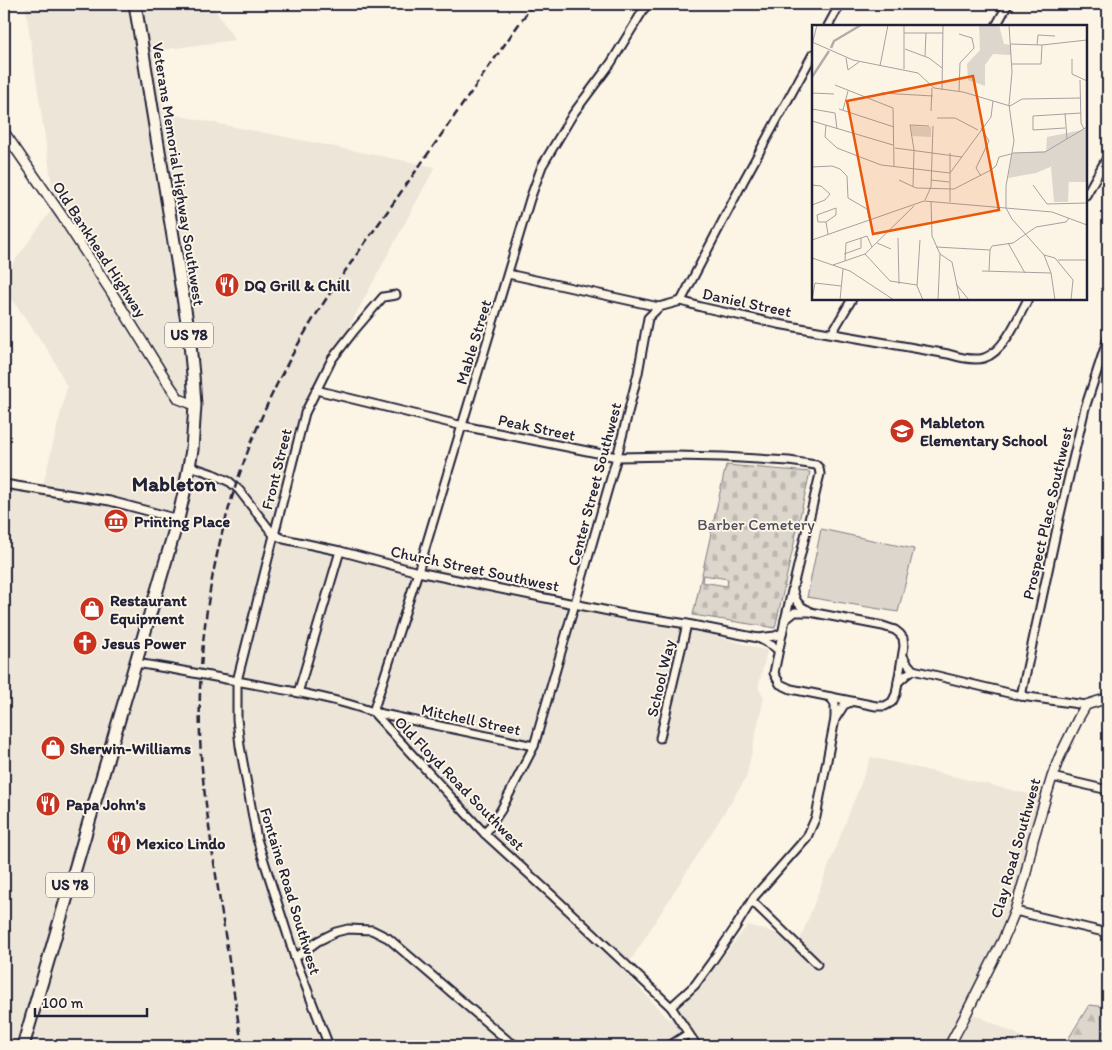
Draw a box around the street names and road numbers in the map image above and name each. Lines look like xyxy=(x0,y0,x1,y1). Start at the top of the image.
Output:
street label: Veterans Memorial Highway Southwest xyxy=(148,41,209,307)
street label: Old Bankhead Highway xyxy=(48,178,151,321)
street label: Daniel Street xyxy=(701,284,793,321)
street label: Mable Street xyxy=(452,297,495,387)
road number: US 78 xyxy=(165,322,213,348)
street label: Center Street Southwest xyxy=(564,400,625,568)
street label: Peak Street xyxy=(496,410,577,445)
street label: Prospect Place Southwest xyxy=(1018,425,1077,601)
street label: Front Street xyxy=(257,427,296,512)
street label: Church Street Southwest xyxy=(389,541,561,596)
street label: School Way xyxy=(642,637,679,719)
street label: Mitchell Street xyxy=(419,700,522,739)
street label: Old Floyd Road Southwest xyxy=(391,712,529,854)
street label: Clay Road Southwest xyxy=(986,776,1045,920)
street label: Fontaine Road Southwest xyxy=(256,805,325,977)
road number: US 78 xyxy=(46,872,94,898)

